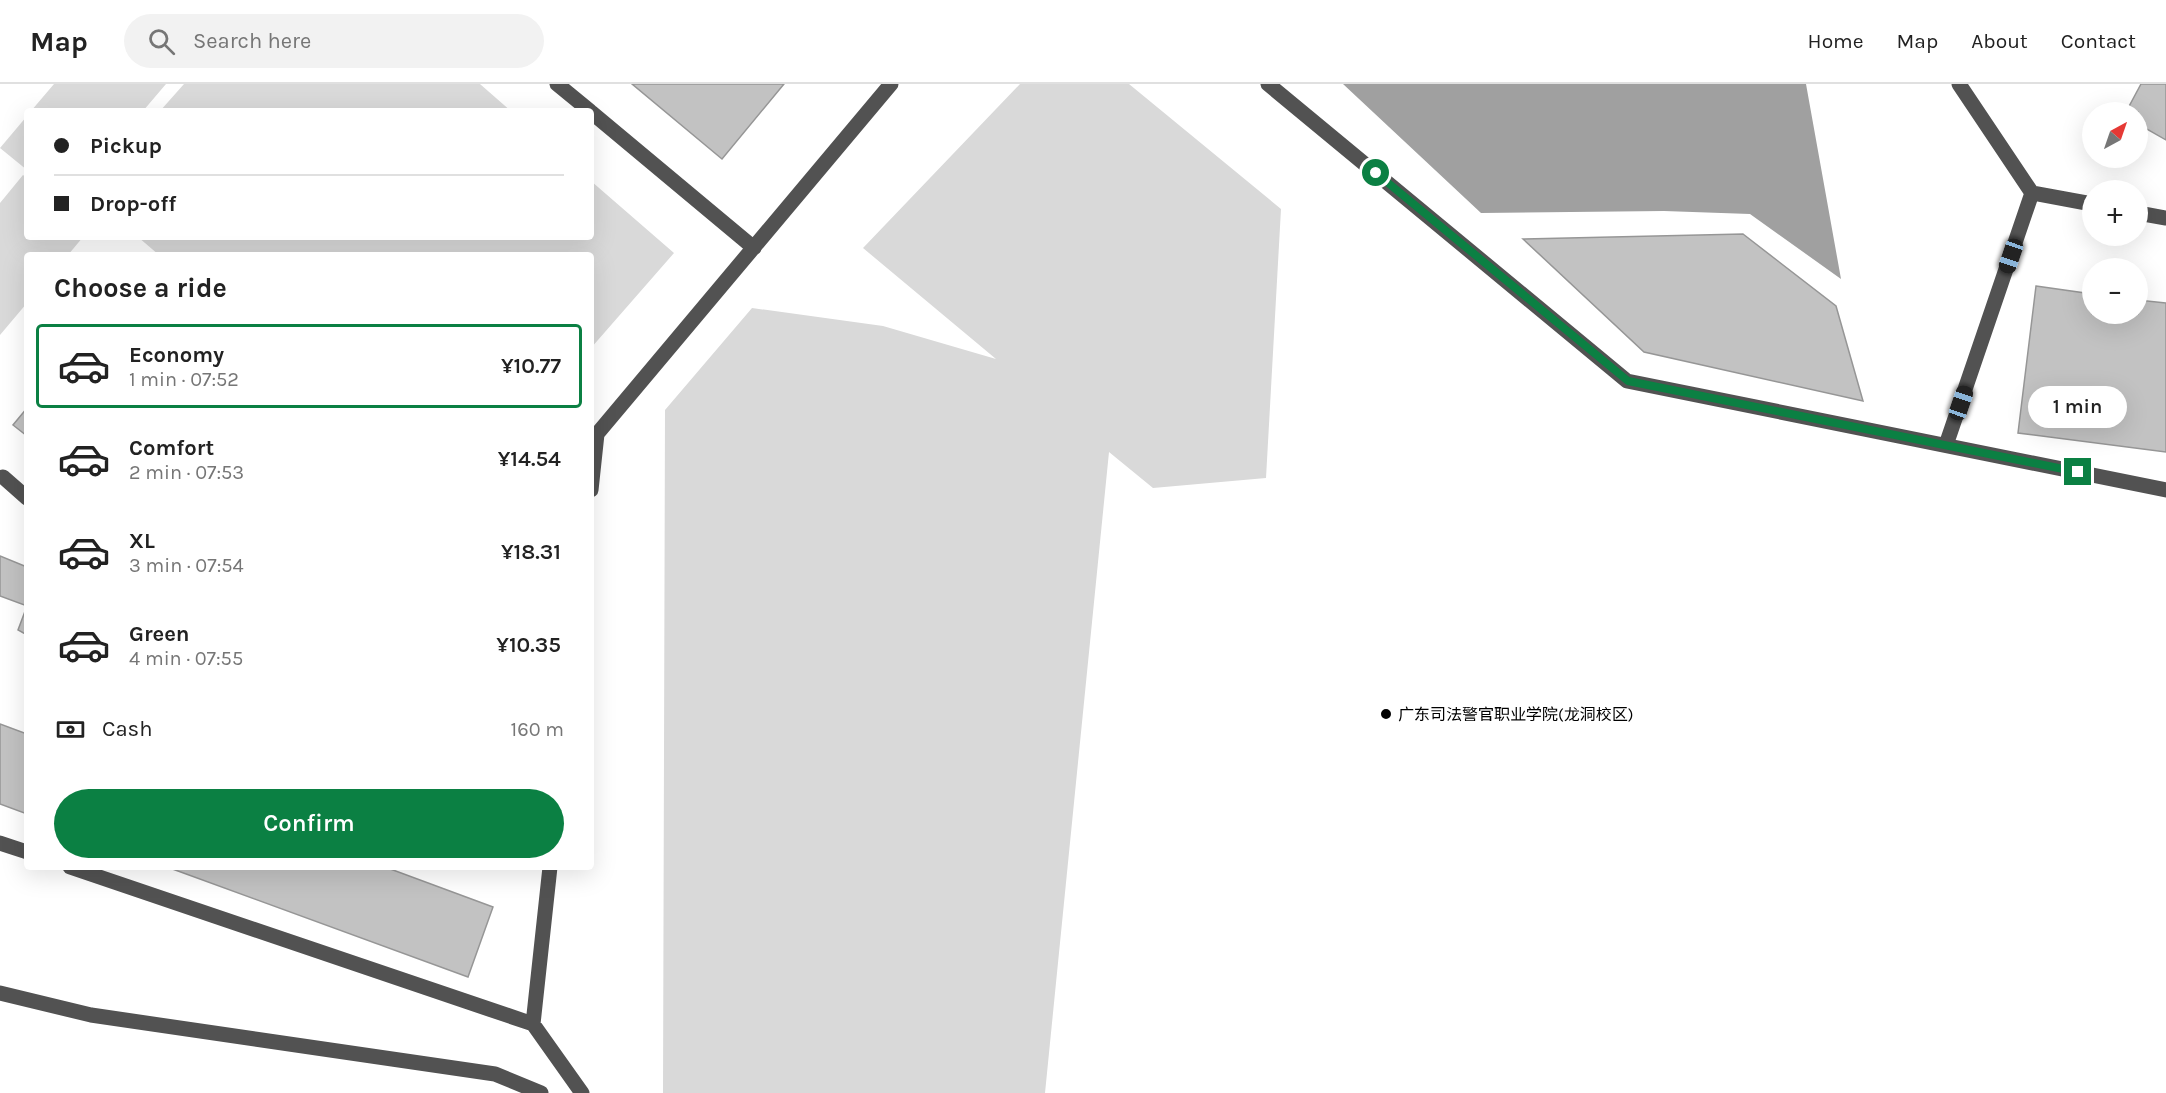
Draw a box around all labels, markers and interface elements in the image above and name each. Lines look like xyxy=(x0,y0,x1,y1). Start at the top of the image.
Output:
search box xyxy=(124,14,544,68)
text: Map xyxy=(30,25,88,58)
icon: search xyxy=(145,25,178,58)
text: Search here xyxy=(193,28,311,54)
text: Home xyxy=(1808,29,1864,53)
text: Map xyxy=(1897,29,1938,53)
text: About xyxy=(1971,29,2028,53)
text: Contact xyxy=(2061,29,2136,53)
north arrow xyxy=(2082,102,2148,168)
map controls xyxy=(2082,102,2148,324)
text: Pickup xyxy=(90,133,162,159)
route start xyxy=(1362,159,1389,186)
button: + xyxy=(2082,180,2148,246)
text: Drop-off xyxy=(90,191,176,217)
car xyxy=(1997,236,2025,276)
button: − xyxy=(2082,258,2148,324)
text: Choose a ride xyxy=(54,272,227,304)
icon: car xyxy=(57,339,111,393)
text: Economy xyxy=(129,342,224,368)
text: ¥10.77 xyxy=(501,353,561,379)
text: 1 min · 07:52 xyxy=(129,368,239,391)
car xyxy=(1947,383,1975,423)
callout: 1 min xyxy=(2028,385,2128,427)
text: 1 min xyxy=(2053,395,2102,418)
icon: car xyxy=(57,432,111,486)
text: Comfort xyxy=(129,435,214,461)
text: ¥14.54 xyxy=(498,446,561,472)
route end xyxy=(2064,458,2091,485)
text: 2 min · 07:53 xyxy=(129,461,244,484)
icon: car xyxy=(57,525,111,579)
text: XL xyxy=(129,528,155,554)
text: ¥18.31 xyxy=(501,539,561,565)
text: 3 min · 07:54 xyxy=(129,554,244,577)
icon: car xyxy=(57,618,111,672)
text: Green xyxy=(129,621,190,647)
text: ¥10.35 xyxy=(496,632,561,658)
text: 4 min · 07:55 xyxy=(129,647,243,670)
place label: 广东司法警官职业学院(龙洞校区) xyxy=(1398,705,1633,724)
marker: 广东司法警官职业学院(龙洞校区) xyxy=(1379,707,1393,721)
icon: cash xyxy=(54,713,87,746)
text: Cash xyxy=(102,716,152,742)
text: 160 m xyxy=(511,718,564,741)
button: Confirm xyxy=(54,789,564,858)

